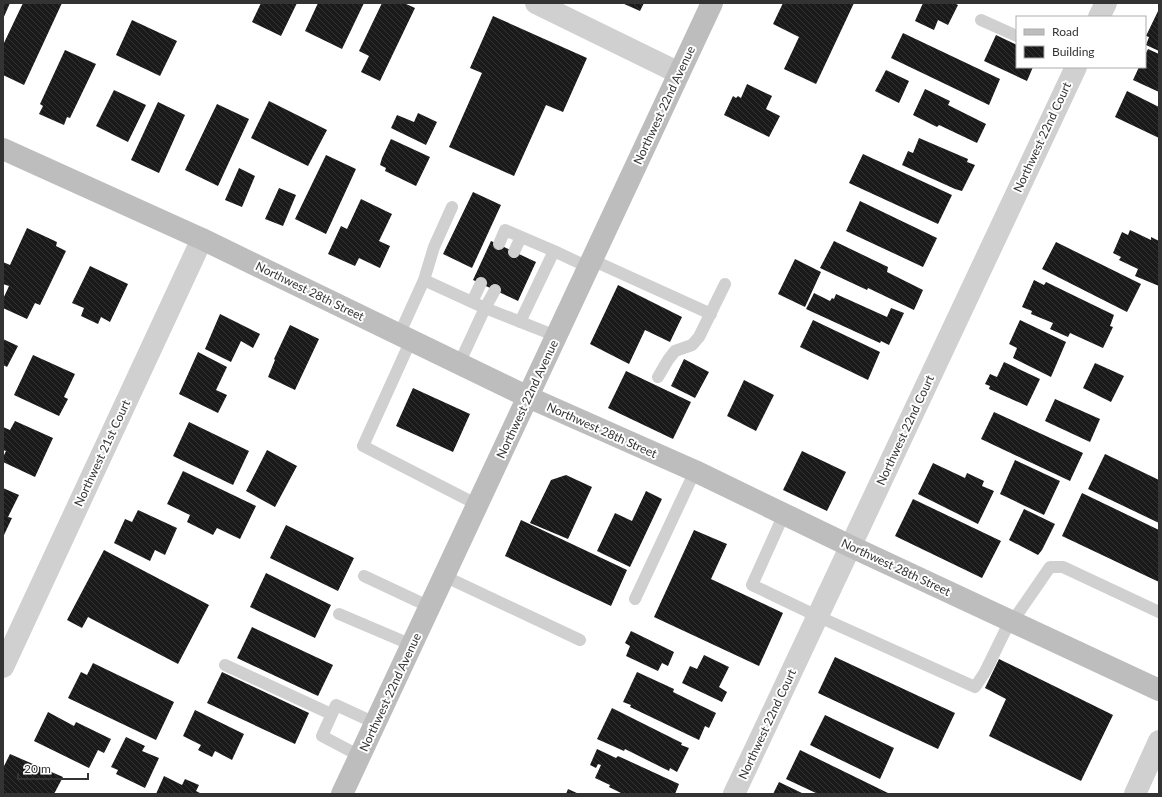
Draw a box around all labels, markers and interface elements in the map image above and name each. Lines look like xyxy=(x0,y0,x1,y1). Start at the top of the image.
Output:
legend xyxy=(1016,16,1146,68)
text: Road xyxy=(1052,24,1079,39)
street label: Northwest 22nd Avenue xyxy=(630,43,698,167)
text: Building xyxy=(1052,44,1095,59)
street label: Northwest 22nd Court xyxy=(1010,79,1074,194)
street label: Northwest 28th Street xyxy=(253,258,367,324)
street label: Northwest 22nd Avenue xyxy=(493,337,561,461)
street label: Northwest 22nd Court xyxy=(873,372,937,487)
street label: Northwest 21st Court xyxy=(71,397,134,509)
street label: Northwest 28th Street xyxy=(545,399,660,461)
street label: Northwest 28th Street xyxy=(839,535,954,599)
street label: Northwest 22nd Avenue xyxy=(356,630,424,754)
street label: Northwest 22nd Court xyxy=(735,666,799,781)
scale bar xyxy=(18,755,88,781)
text: 20 m xyxy=(24,761,51,776)

